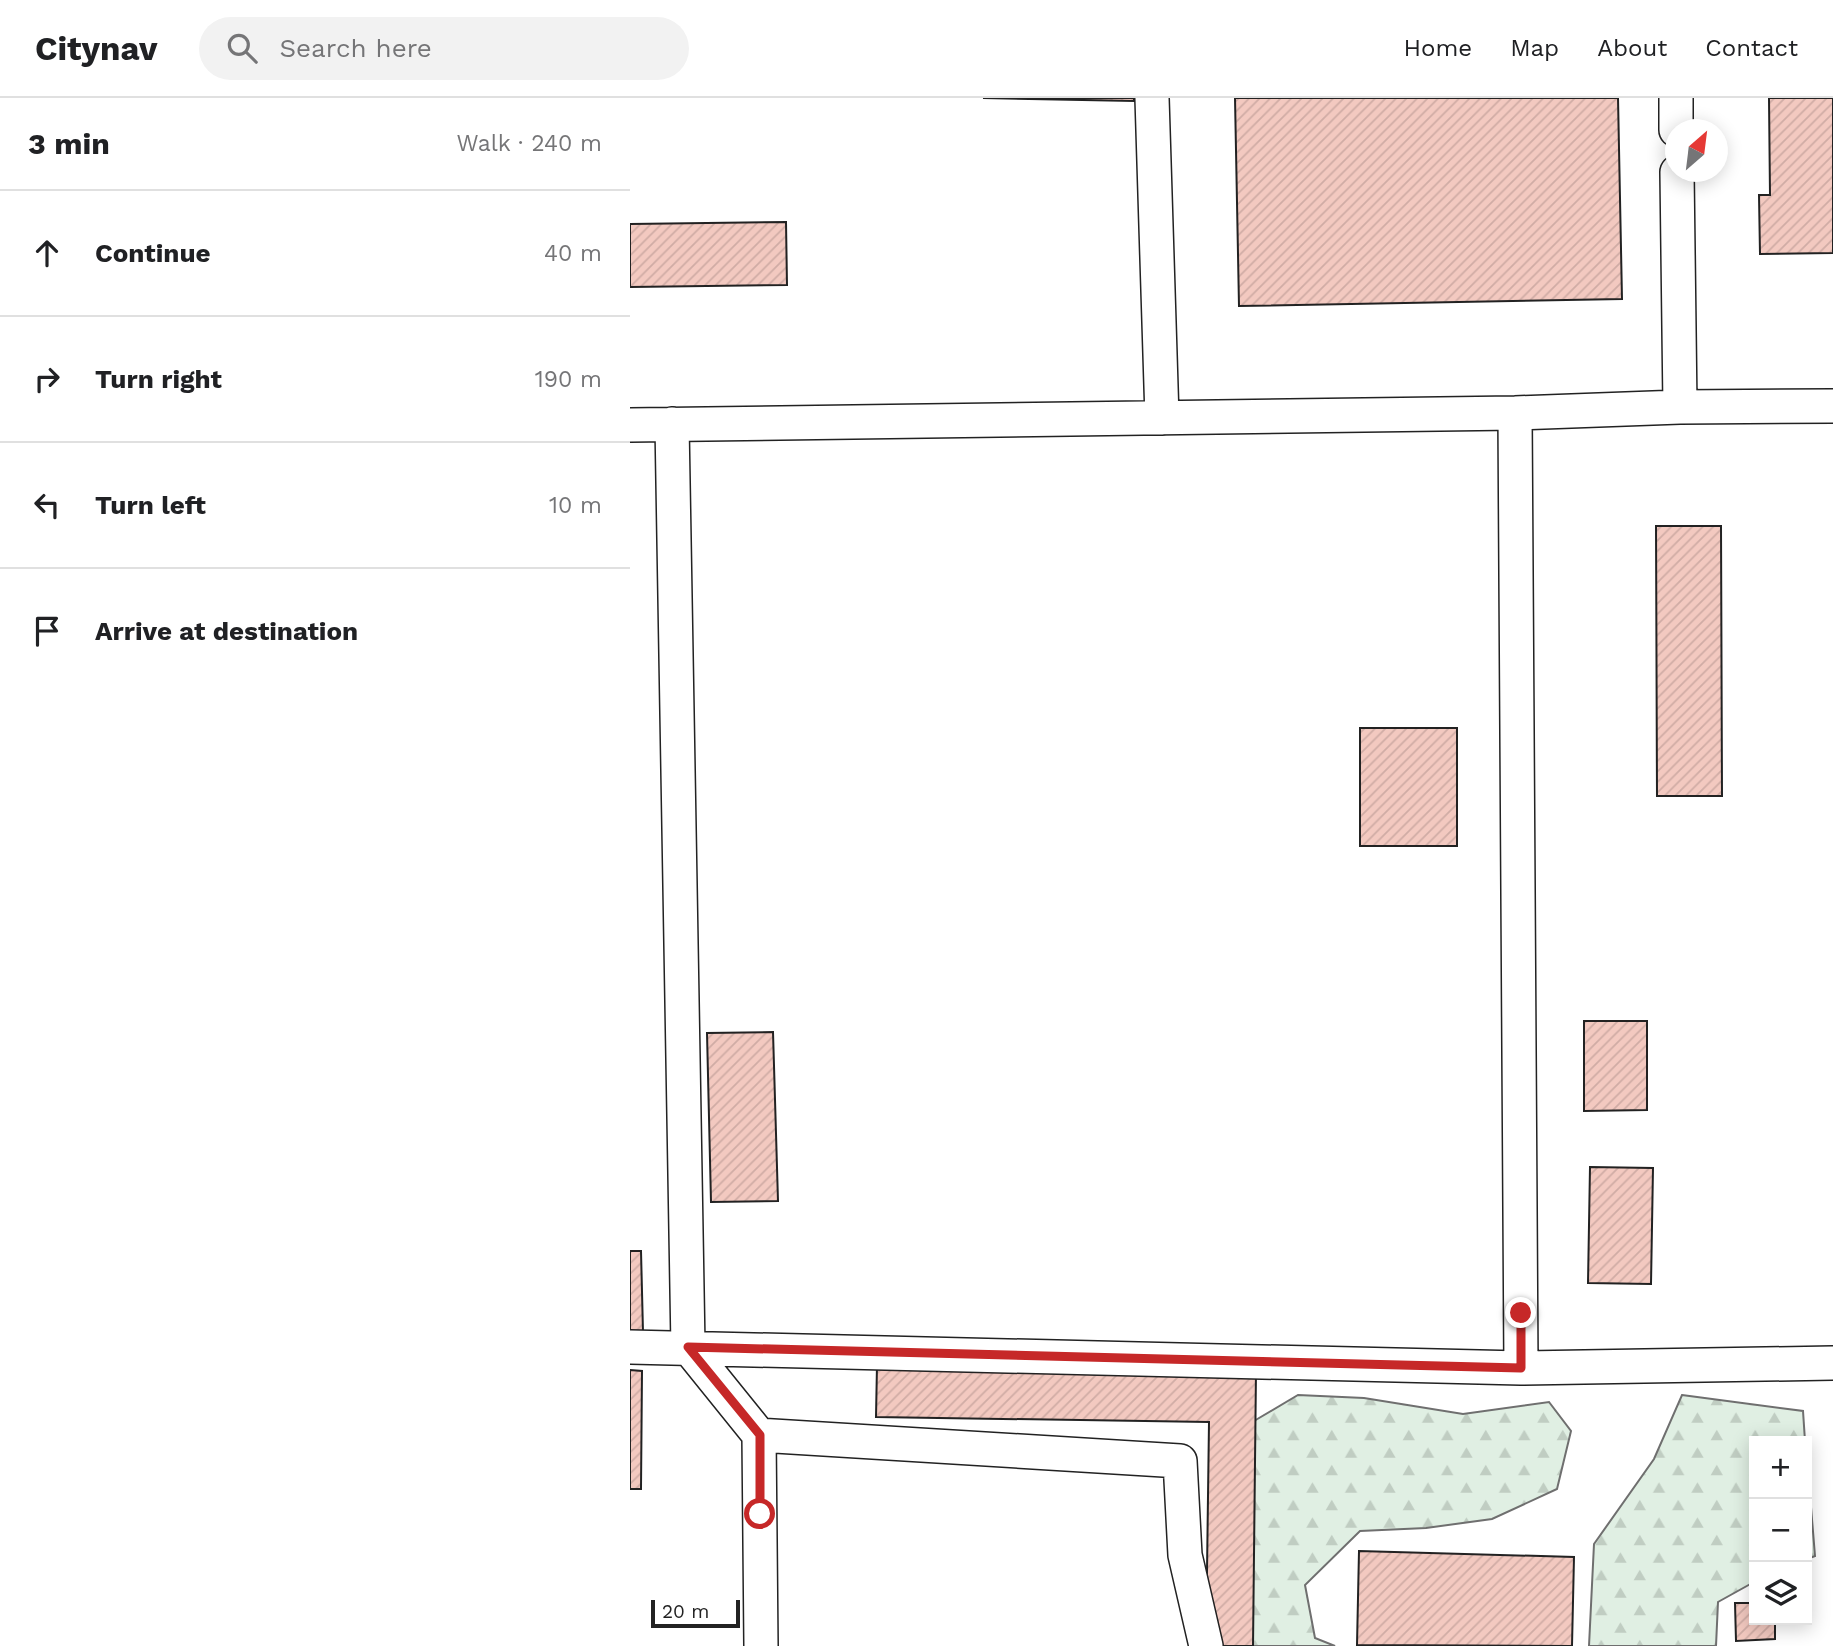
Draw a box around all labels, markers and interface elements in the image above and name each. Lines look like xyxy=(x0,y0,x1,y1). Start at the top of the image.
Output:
search box xyxy=(199,17,689,80)
text: Citynav xyxy=(35,29,157,68)
icon: search xyxy=(223,29,261,67)
text: Search here xyxy=(279,33,432,63)
text: Home xyxy=(1404,34,1472,62)
text: Map xyxy=(1510,34,1559,62)
text: About xyxy=(1597,34,1667,62)
text: Contact xyxy=(1705,34,1798,62)
north arrow xyxy=(1665,119,1728,182)
text: 3 min xyxy=(28,126,110,161)
text: Walk · 240 m xyxy=(457,130,602,157)
icon: ahead xyxy=(28,234,66,272)
text: Continue xyxy=(95,238,211,268)
text: 40 m xyxy=(544,240,602,267)
icon: right xyxy=(28,360,66,398)
text: Turn right xyxy=(95,364,222,394)
text: 190 m xyxy=(535,366,602,393)
icon: left xyxy=(28,486,66,524)
text: Turn left xyxy=(95,490,206,520)
text: 10 m xyxy=(549,492,602,519)
icon: arrive xyxy=(28,612,66,650)
text: Arrive at destination xyxy=(95,616,358,646)
route end xyxy=(1505,1297,1536,1328)
map controls xyxy=(1749,1436,1812,1625)
button: + xyxy=(1749,1436,1812,1499)
route start xyxy=(744,1498,775,1529)
button: − xyxy=(1749,1499,1812,1562)
button: layers xyxy=(1749,1562,1812,1625)
scale bar xyxy=(651,1597,740,1629)
text: 20 m xyxy=(662,1600,709,1623)

